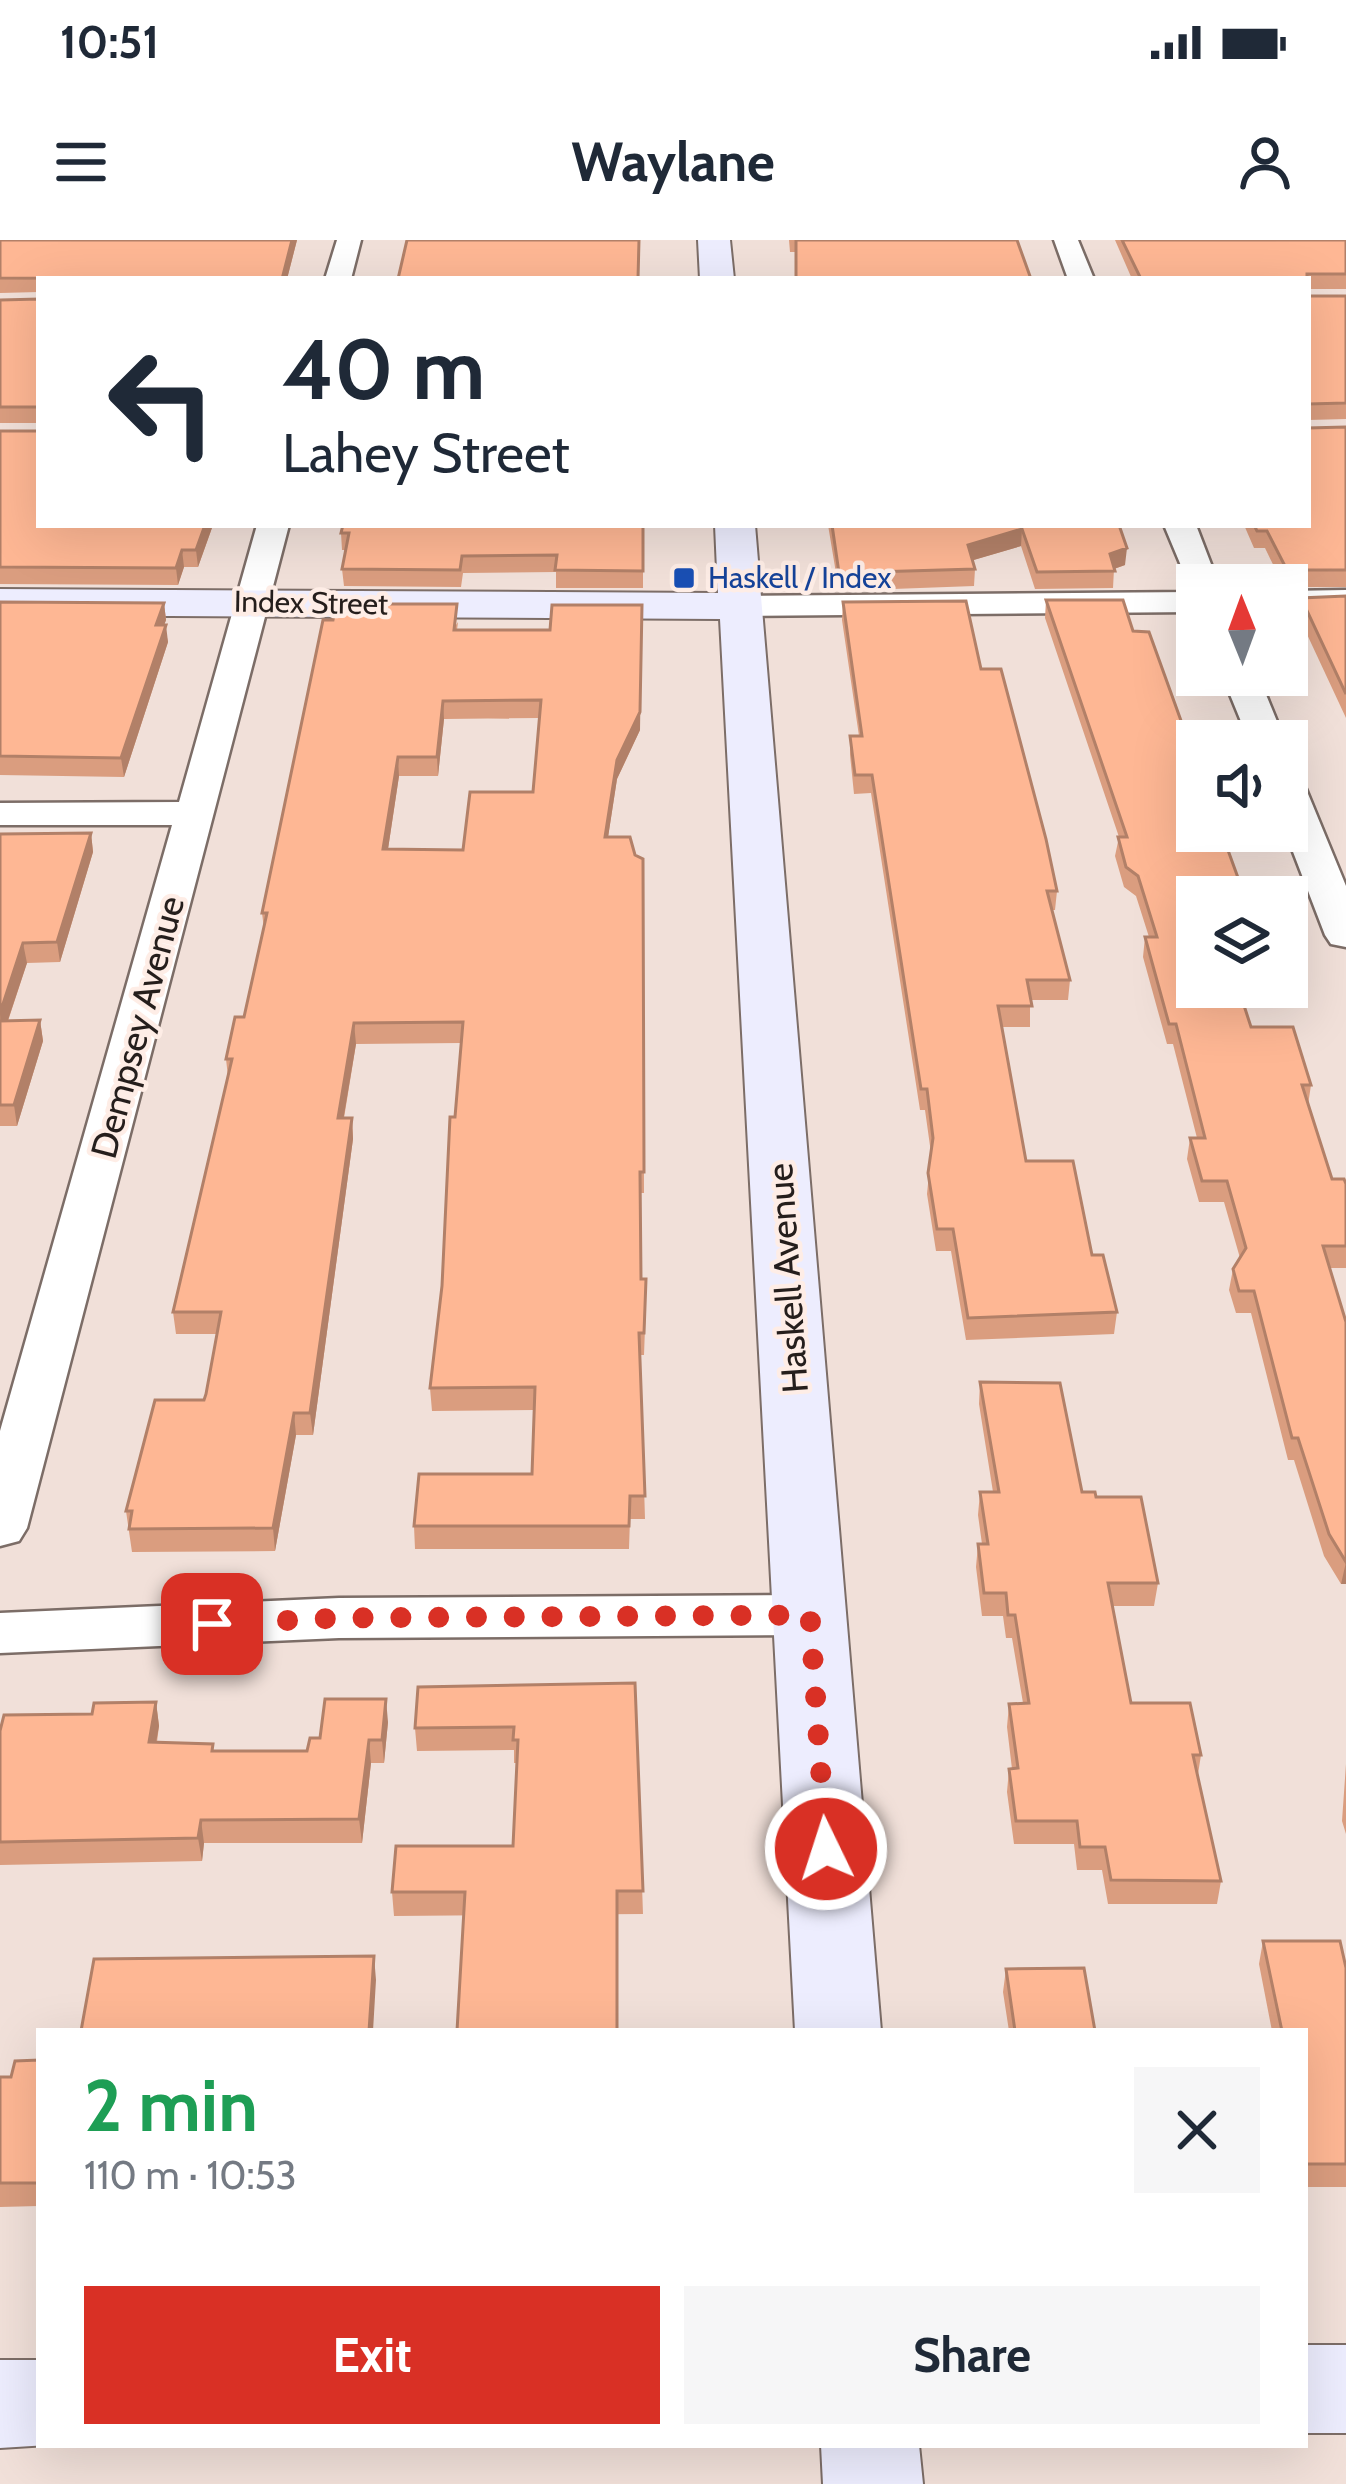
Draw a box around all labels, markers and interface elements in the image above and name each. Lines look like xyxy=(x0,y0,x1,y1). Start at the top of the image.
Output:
text: 10:51 xyxy=(60,15,159,69)
icon: menu xyxy=(48,129,114,195)
text: Waylane xyxy=(571,129,775,195)
icon: person xyxy=(1232,129,1298,195)
text: 40 m xyxy=(282,318,485,420)
icon: left xyxy=(84,324,240,480)
text: Lahey Street xyxy=(282,420,570,486)
place label: Haskell / Index xyxy=(708,559,891,596)
north arrow xyxy=(1176,564,1308,696)
map controls xyxy=(1176,564,1308,1008)
marker: Haskell / Index xyxy=(671,565,697,591)
street label: Index Street xyxy=(234,583,388,622)
button: sound xyxy=(1176,720,1308,852)
button: layers xyxy=(1176,876,1308,1008)
street label: Dempsey Avenue xyxy=(81,891,193,1163)
street label: Haskell Avenue xyxy=(757,1162,817,1394)
pin xyxy=(161,1573,263,1675)
icon: arrive xyxy=(179,1591,245,1657)
position arrow xyxy=(763,1786,889,1912)
text: 2 min xyxy=(84,2062,258,2149)
button: close xyxy=(1134,2067,1260,2193)
text: 110 m · 10:53 xyxy=(84,2151,297,2199)
button: Exit xyxy=(84,2286,660,2424)
button: Share xyxy=(684,2286,1260,2424)

